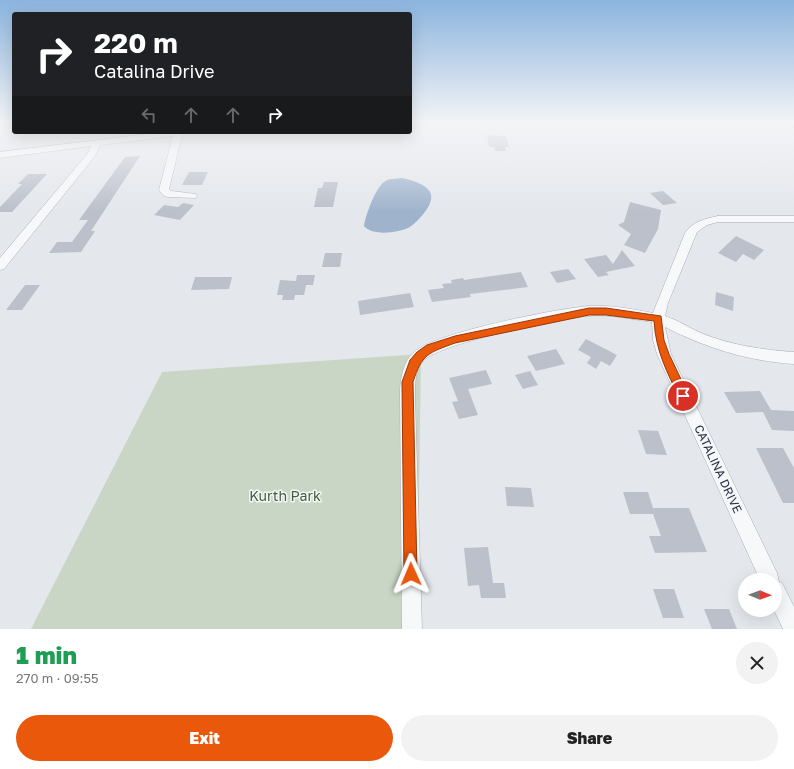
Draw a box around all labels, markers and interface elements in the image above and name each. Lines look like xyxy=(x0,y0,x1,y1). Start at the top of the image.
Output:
text: 220 m xyxy=(94,26,178,59)
icon: right xyxy=(28,28,80,80)
text: Catalina Drive xyxy=(94,60,215,82)
icon: left xyxy=(138,104,160,126)
icon: ahead xyxy=(180,104,202,126)
icon: ahead xyxy=(222,104,244,126)
icon: right xyxy=(264,104,286,126)
pin xyxy=(666,379,700,413)
icon: arrive xyxy=(672,385,694,407)
street label: CATALINA DRIVE xyxy=(691,422,746,515)
park label: Kurth Park xyxy=(249,487,321,504)
position arrow xyxy=(390,553,432,595)
north arrow xyxy=(738,573,782,617)
map controls xyxy=(738,573,782,617)
text: 1 min xyxy=(16,640,77,669)
button: close xyxy=(736,642,778,684)
text: 270 m · 09:55 xyxy=(16,670,99,686)
button: Exit xyxy=(16,715,393,761)
button: Share xyxy=(401,715,778,761)

